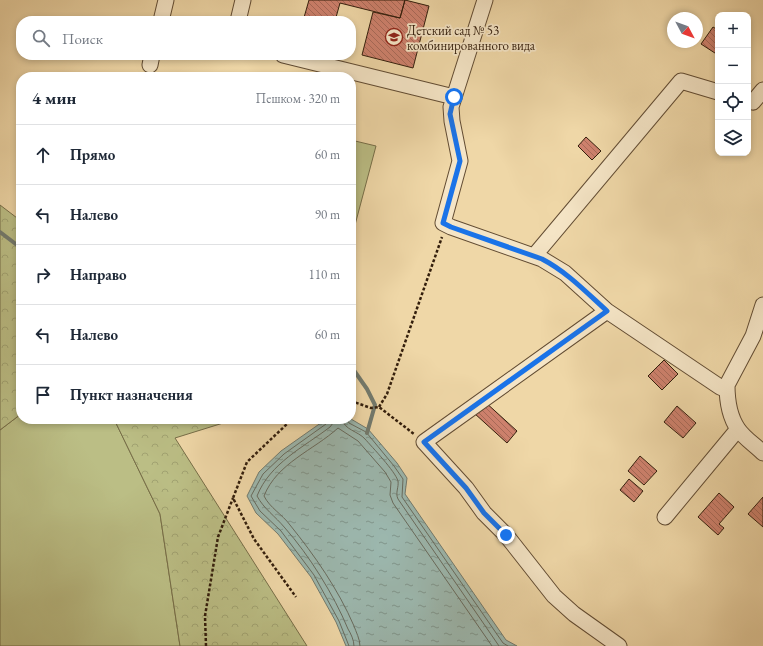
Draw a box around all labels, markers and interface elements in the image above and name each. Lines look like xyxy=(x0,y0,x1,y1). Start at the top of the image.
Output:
north arrow xyxy=(667,12,703,48)
map controls xyxy=(715,12,751,156)
button: + xyxy=(715,12,751,48)
search box xyxy=(16,16,356,60)
place label: Детский сад № 53 комбинированного вида xyxy=(407,22,536,54)
icon: search xyxy=(30,27,52,49)
school or university icon: Детский сад № 53 комбинированного вида xyxy=(384,27,404,47)
text: Поиск xyxy=(62,29,103,48)
button: − xyxy=(715,48,751,84)
button: locate xyxy=(715,84,751,120)
text: 4 мин xyxy=(32,87,76,109)
route start xyxy=(445,88,463,106)
text: Пешком · 320 m xyxy=(256,90,340,107)
button: layers xyxy=(715,120,751,156)
icon: ahead xyxy=(32,144,54,166)
text: Прямо xyxy=(70,145,115,164)
text: 60 m xyxy=(315,146,340,163)
icon: left xyxy=(32,204,54,226)
text: Налево xyxy=(70,205,118,224)
text: 90 m xyxy=(315,206,340,223)
icon: right xyxy=(32,264,54,286)
text: Направо xyxy=(70,265,127,284)
text: 110 m xyxy=(309,266,340,283)
icon: left xyxy=(32,324,54,346)
text: Налево xyxy=(70,325,118,344)
text: 60 m xyxy=(315,326,340,343)
icon: arrive xyxy=(32,384,54,406)
text: Пункт назначения xyxy=(70,385,193,404)
route end xyxy=(497,526,515,544)

